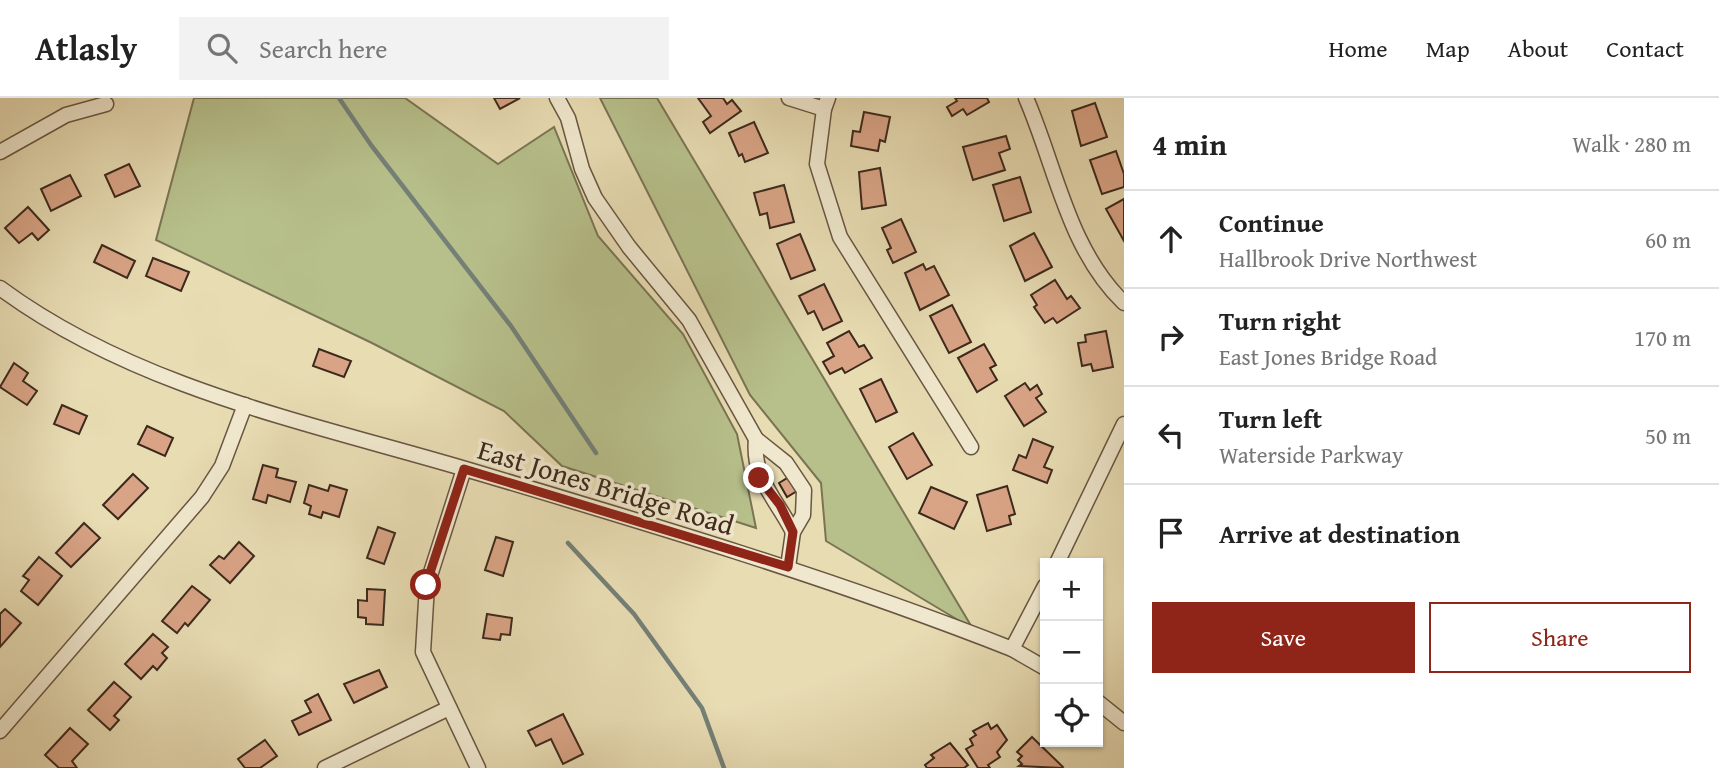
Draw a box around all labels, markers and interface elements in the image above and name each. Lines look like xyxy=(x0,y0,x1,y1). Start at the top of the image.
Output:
search box xyxy=(179,17,669,80)
text: Atlasly xyxy=(35,24,137,72)
icon: search xyxy=(203,29,241,67)
text: Search here xyxy=(259,29,387,68)
text: Home xyxy=(1329,31,1388,66)
text: Map xyxy=(1426,31,1470,66)
text: About xyxy=(1508,31,1568,66)
text: Contact xyxy=(1606,31,1684,66)
text: 4 min xyxy=(1152,122,1227,166)
text: Walk · 280 m xyxy=(1572,127,1691,160)
text: Continue xyxy=(1219,203,1324,242)
icon: ahead xyxy=(1152,220,1190,258)
text: 60 m xyxy=(1645,223,1691,256)
text: Hallbrook Drive Northwest xyxy=(1219,242,1477,275)
text: Turn right xyxy=(1219,301,1341,340)
icon: right xyxy=(1152,318,1190,356)
text: 170 m xyxy=(1634,321,1691,354)
text: East Jones Bridge Road xyxy=(1219,340,1437,373)
text: Turn left xyxy=(1219,399,1322,438)
icon: left xyxy=(1152,416,1190,454)
text: 50 m xyxy=(1645,419,1691,452)
street label: East Jones Bridge Road xyxy=(473,428,739,545)
text: Waterside Parkway xyxy=(1219,438,1403,471)
route end xyxy=(743,462,774,493)
icon: arrive xyxy=(1152,514,1190,552)
text: Arrive at destination xyxy=(1219,514,1460,553)
map controls xyxy=(1040,558,1103,747)
button: + xyxy=(1040,558,1103,621)
route start xyxy=(410,569,441,600)
button: Save xyxy=(1152,602,1415,673)
button: Share xyxy=(1429,602,1691,673)
button: − xyxy=(1040,621,1103,684)
button: locate xyxy=(1040,684,1103,747)

